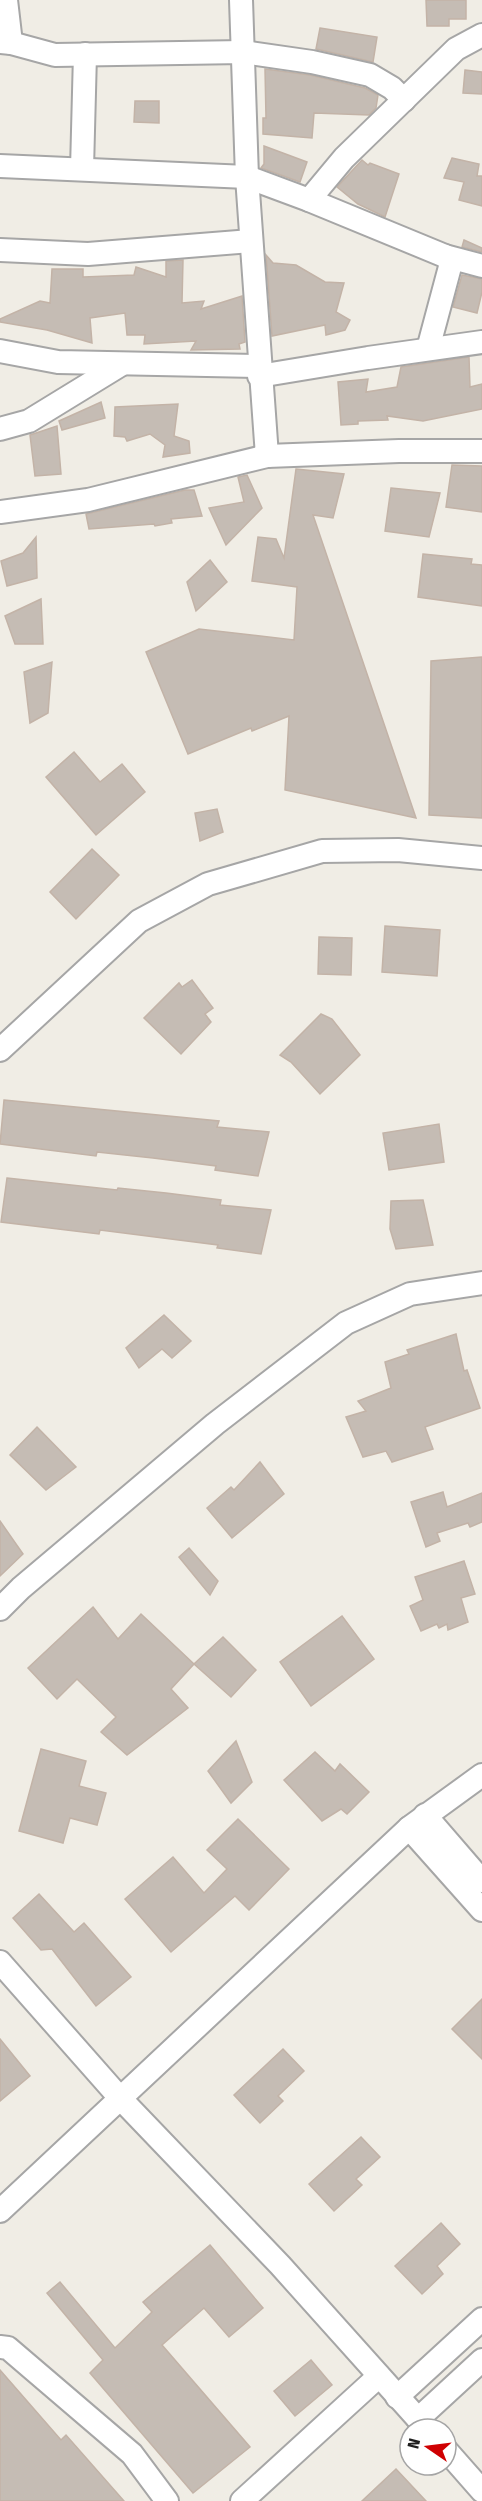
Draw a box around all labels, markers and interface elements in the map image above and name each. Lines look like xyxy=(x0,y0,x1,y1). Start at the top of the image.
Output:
north arrow xyxy=(398,2417,458,2477)
text: N xyxy=(404,2437,424,2450)

